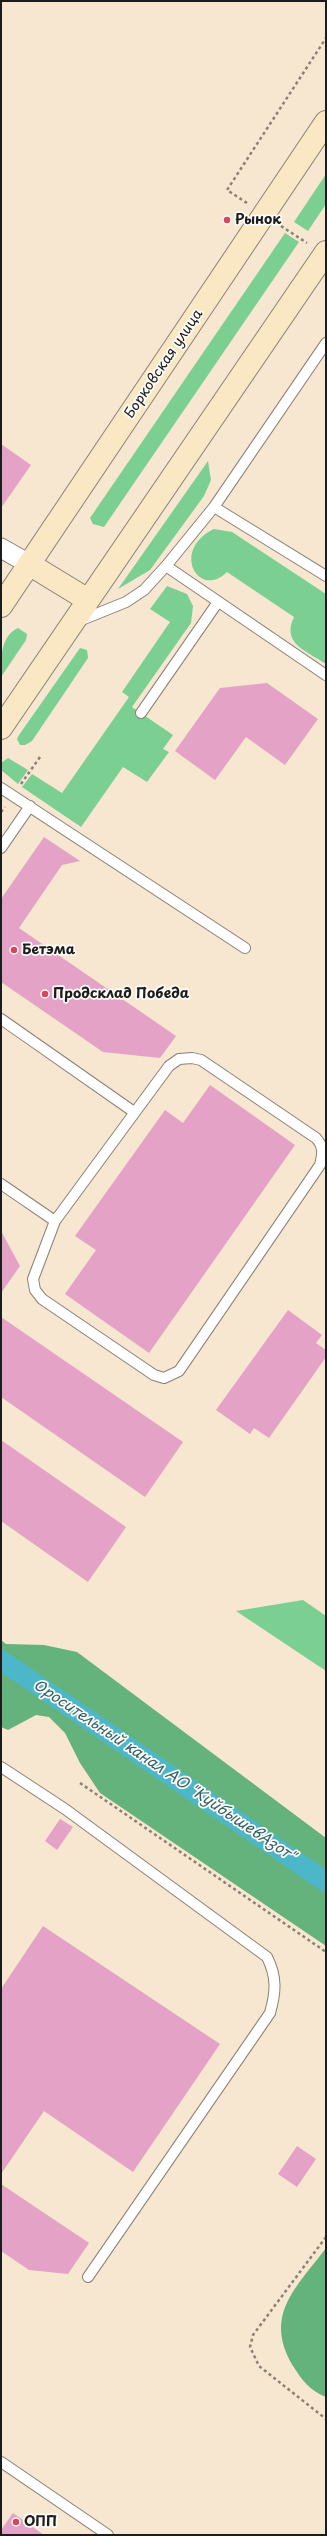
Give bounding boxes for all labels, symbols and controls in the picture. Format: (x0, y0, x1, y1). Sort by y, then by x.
place label: Рынок (235, 212, 281, 228)
marker: Рынок (222, 215, 232, 225)
street label: Борковская улица (121, 306, 207, 422)
place label: Бетэма (22, 942, 75, 958)
marker: Бетэма (9, 945, 19, 955)
place label: Продсклад Победа (53, 986, 189, 1002)
marker: Продсклад Победа (40, 989, 50, 999)
water label: Оросительный канал АО "КуйбышевАзот" (29, 1676, 299, 1866)
place label: ОПП (24, 2514, 57, 2530)
marker: ОПП (11, 2517, 21, 2527)

